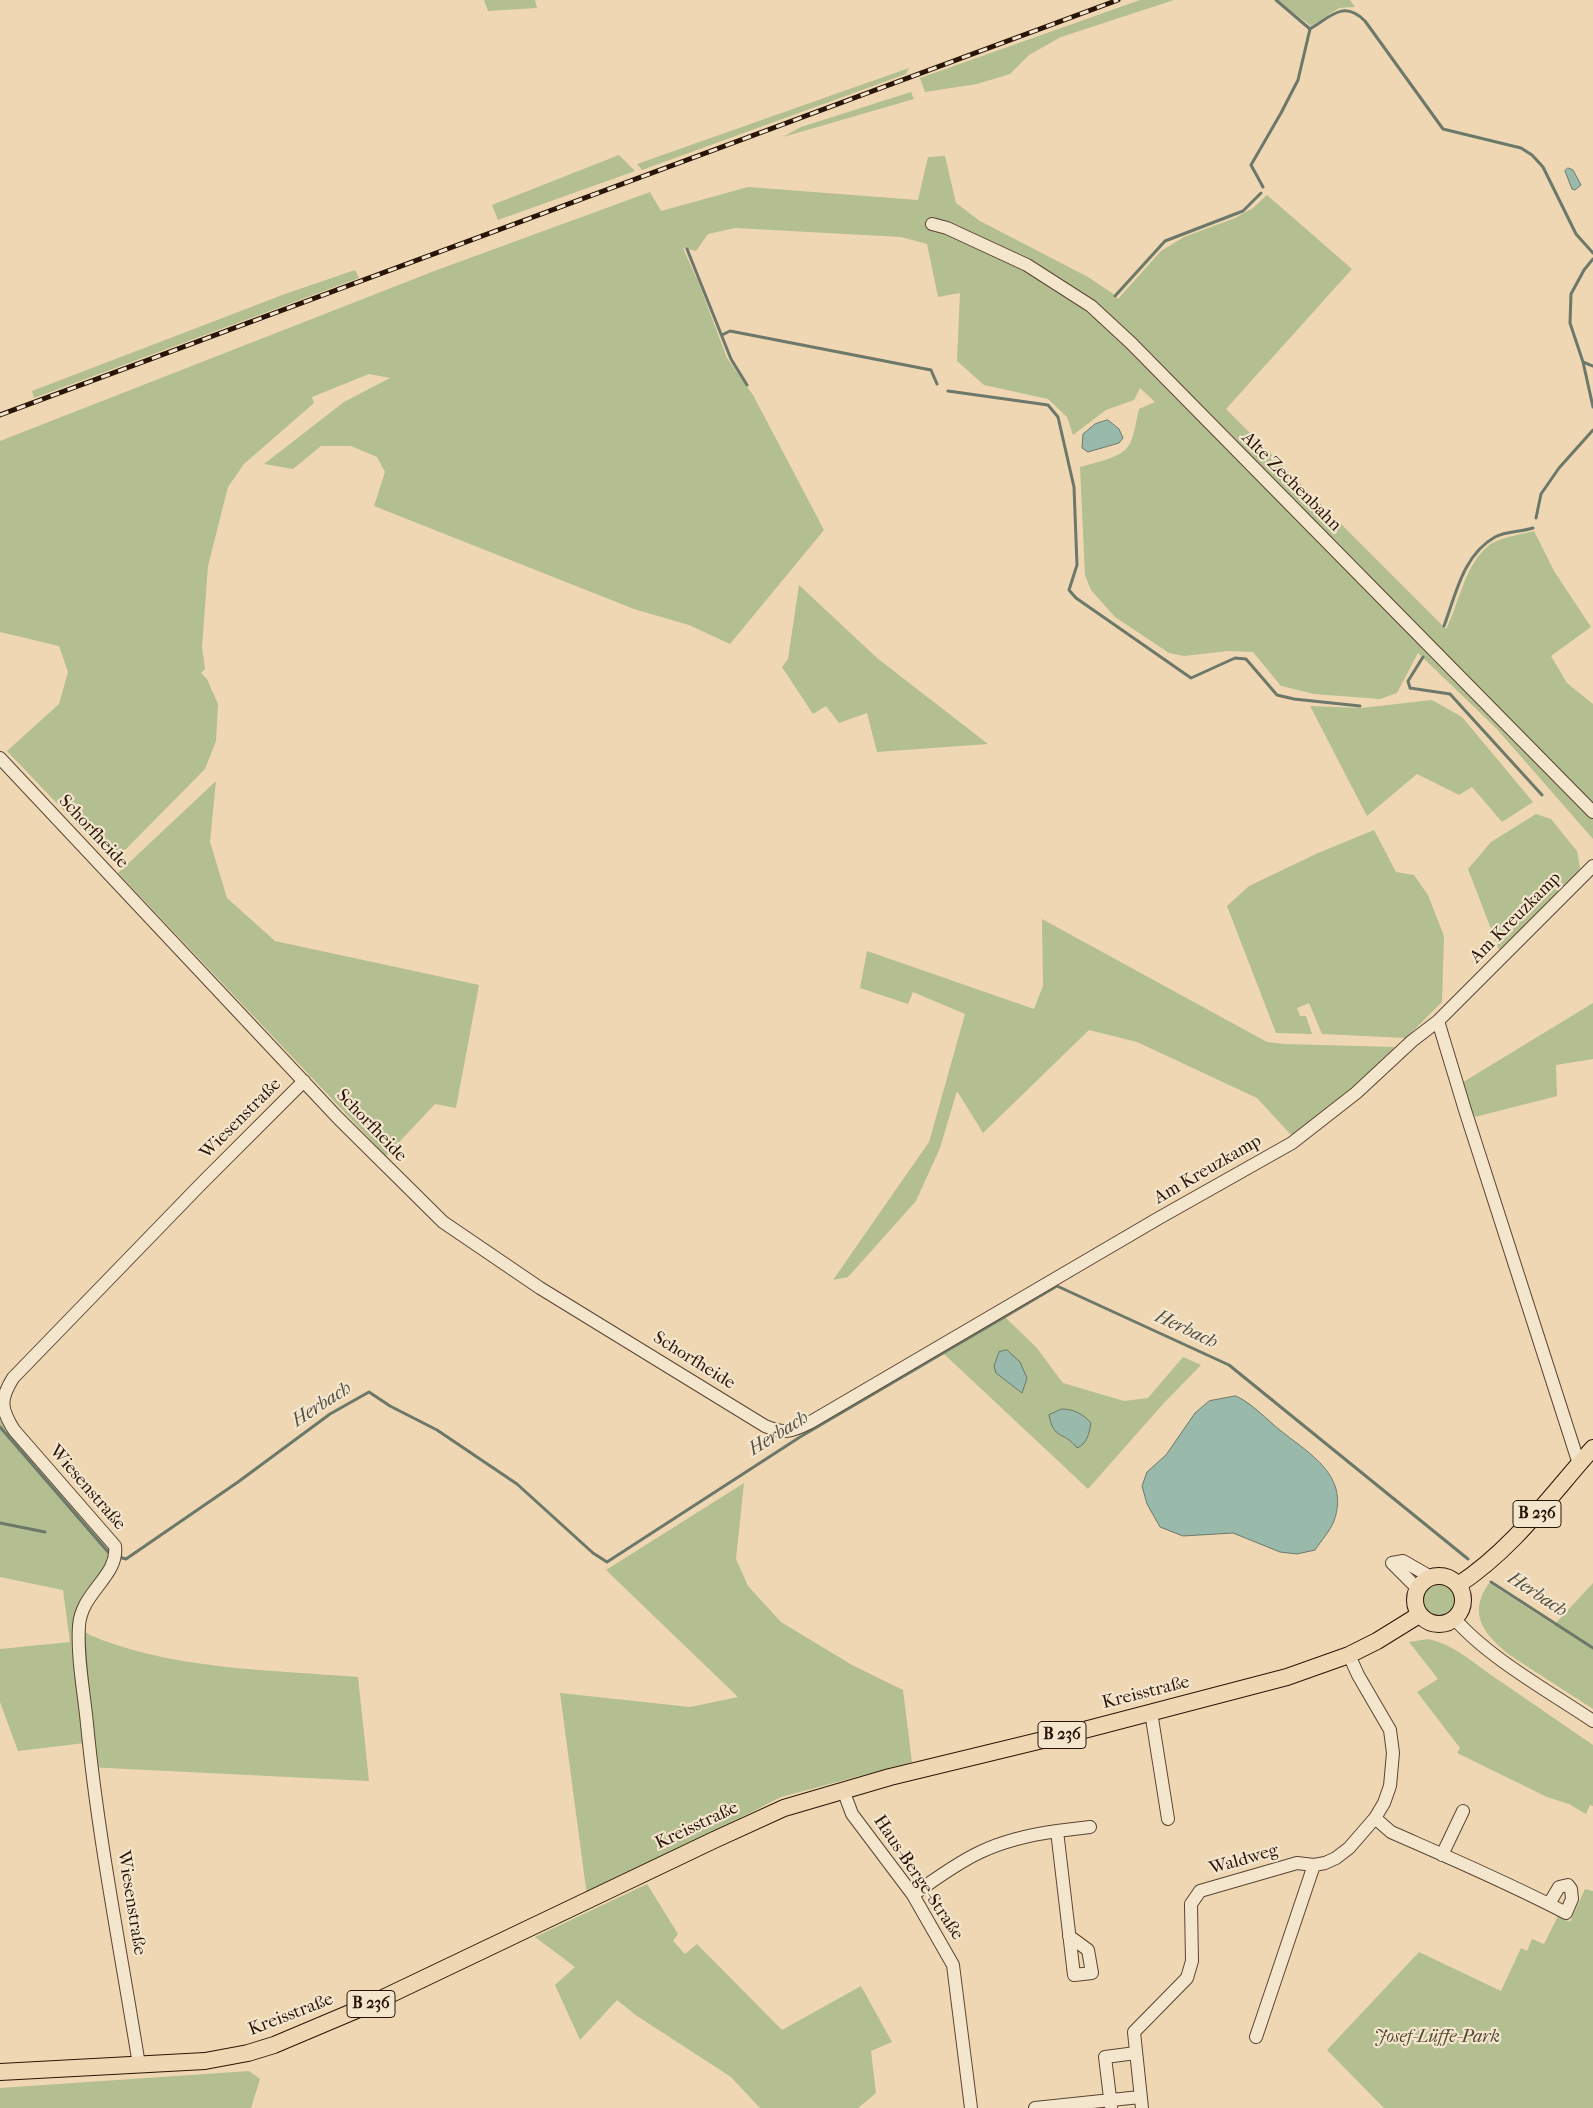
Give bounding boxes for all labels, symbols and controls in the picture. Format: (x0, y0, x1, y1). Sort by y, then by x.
street label: Alte Zechenbahn (1237, 428, 1345, 536)
street label: Schorfheide (54, 791, 132, 873)
street label: Am Kreuzkamp (1466, 868, 1566, 968)
street label: Wiesenstraße (196, 1074, 286, 1164)
street label: Schorfheide (331, 1085, 411, 1167)
street label: Am Kreuzkamp (1150, 1131, 1266, 1209)
water label: Herbach (1151, 1306, 1221, 1354)
street label: Schorfheide (649, 1327, 739, 1395)
water label: Herbach (288, 1377, 356, 1433)
water label: Herbach (745, 1407, 813, 1461)
street label: Wiesenstraße (44, 1441, 130, 1535)
road number: B 236 (1513, 1500, 1561, 1528)
water label: Herbach (1503, 1567, 1571, 1623)
street label: Kreisstraße (1100, 1672, 1192, 1714)
road number: B 236 (1038, 1722, 1086, 1748)
street label: Kreisstraße (652, 1797, 742, 1855)
street label: Haus-Berge-Straße (868, 1811, 968, 1945)
street label: Waldweg (1207, 1840, 1281, 1880)
street label: Wiesenstraße (112, 1849, 150, 1957)
street label: Kreisstraße (245, 1989, 337, 2041)
road number: B 236 (347, 1990, 395, 2018)
park label: Josef-Lüffe-Park (1374, 2027, 1500, 2049)

